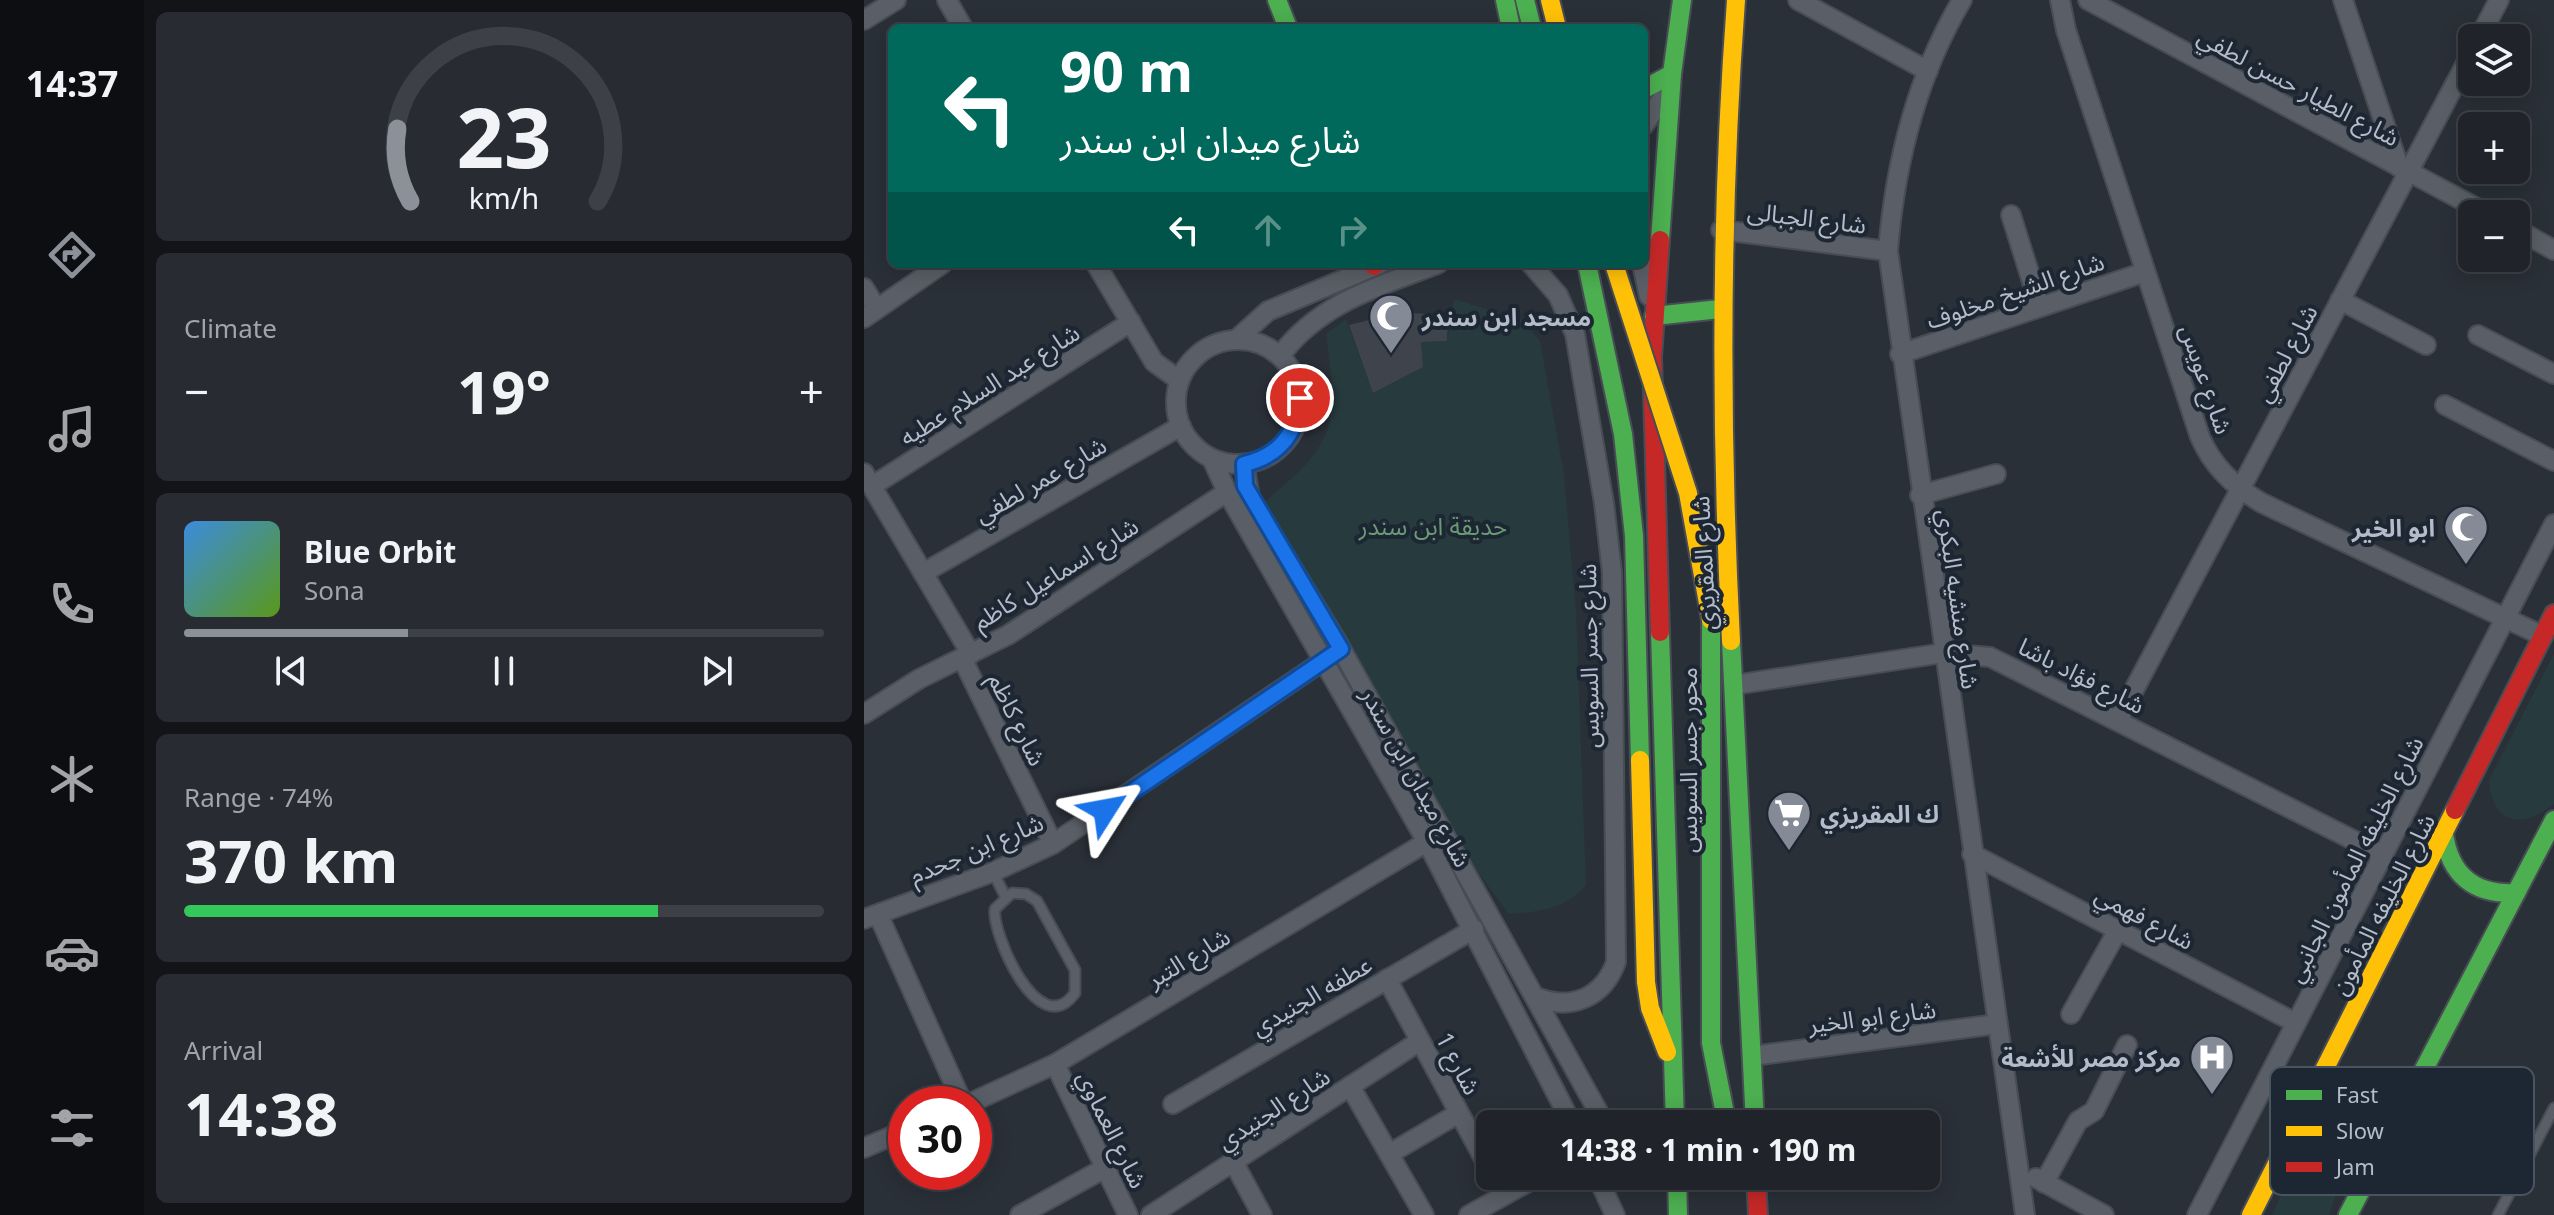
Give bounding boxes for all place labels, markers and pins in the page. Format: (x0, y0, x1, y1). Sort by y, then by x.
mosque icon: مسجد ابن سندر (1367, 292, 1415, 355)
place label: مسجد ابن سندر (1421, 300, 1591, 333)
pin (1266, 364, 1334, 432)
mosque icon: ابو الخير (2442, 503, 2490, 566)
place label: ابو الخير (2351, 511, 2435, 544)
supermarket icon: ك المقريزي (1765, 789, 1813, 852)
place label: ك المقريزي (1820, 797, 1939, 834)
hospital icon: مركز مصر للأشعة (2188, 1033, 2236, 1096)
place label: مركز مصر للأشعة (2001, 1041, 2181, 1074)

